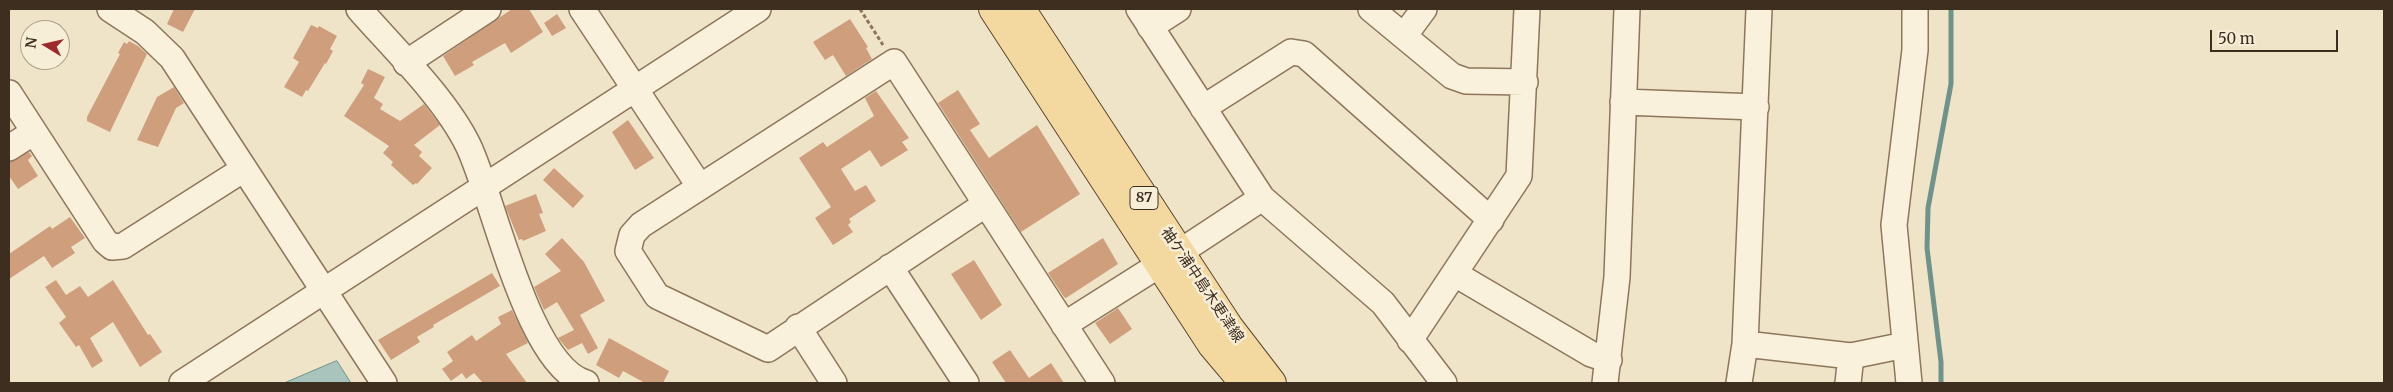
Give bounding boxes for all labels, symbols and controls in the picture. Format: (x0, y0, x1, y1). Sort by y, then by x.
north arrow (20, 20, 70, 70)
scale bar (2213, 20, 2340, 52)
text: 50 m (2218, 29, 2255, 48)
text: N (21, 36, 41, 50)
road number: 87 (1130, 187, 1158, 210)
street label: 袖ケ浦中島木更津線 (1157, 224, 1247, 346)

